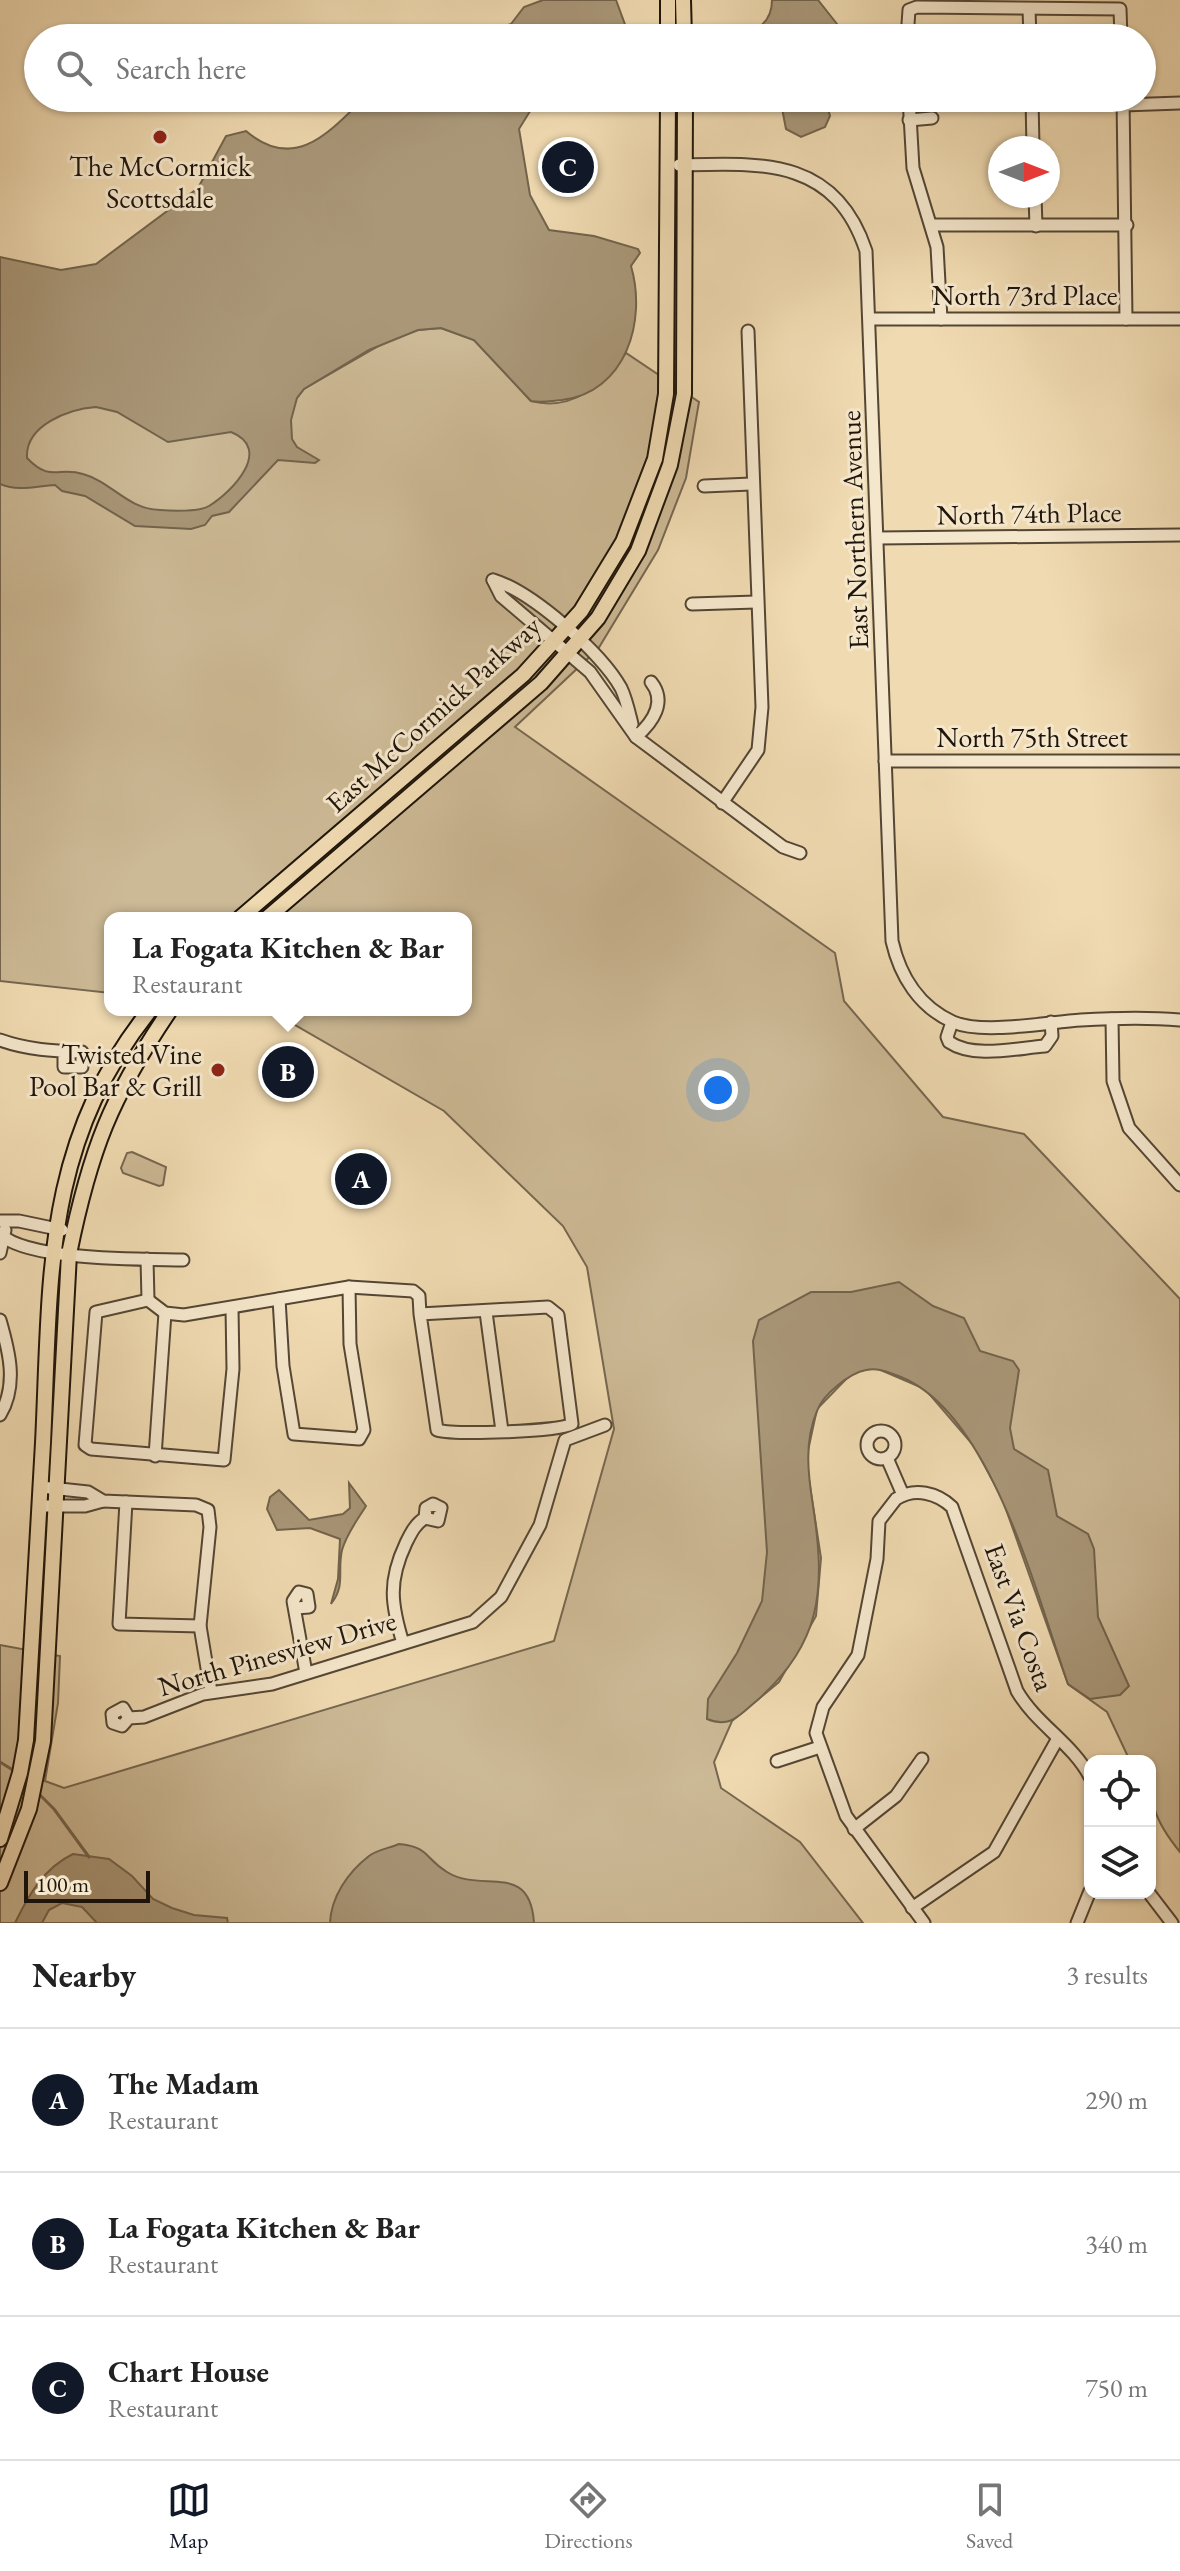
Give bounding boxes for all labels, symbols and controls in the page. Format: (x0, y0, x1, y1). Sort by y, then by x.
search box (24, 24, 1156, 112)
icon: search (52, 46, 96, 90)
text: Search here (116, 49, 246, 88)
marker: The McCormick Scottsdale (151, 128, 169, 146)
north arrow (988, 136, 1060, 208)
pin: C (542, 137, 594, 197)
place label: The McCormick Scottsdale (69, 148, 252, 216)
street label: North 73rd Place (932, 277, 1118, 313)
street label: East Northern Avenue (832, 410, 876, 650)
street label: North 74th Place (936, 493, 1122, 533)
street label: East McCormick Parkway (318, 607, 549, 820)
street label: North 75th Street (936, 719, 1128, 755)
popup (104, 912, 472, 1016)
text: La Fogata Kitchen & Bar (132, 928, 444, 967)
text: Restaurant (132, 967, 242, 1001)
place label: Twisted Vine Pool Bar & Grill (29, 1036, 202, 1104)
pin: B (262, 1042, 314, 1102)
marker: Twisted Vine Pool Bar & Grill (209, 1061, 227, 1079)
your location (698, 1070, 738, 1110)
pin: A (335, 1149, 387, 1209)
street label: East Via Costa (977, 1538, 1064, 1696)
street label: North Pinesview Drive (154, 1602, 400, 1704)
map controls (1084, 1755, 1156, 1899)
button: locate (1084, 1755, 1156, 1827)
button: layers (1084, 1827, 1156, 1899)
scale bar (24, 1867, 150, 1903)
text: 100 m (36, 1870, 89, 1899)
text: Nearby (32, 1953, 136, 1997)
text: 3 results (1067, 1958, 1148, 1992)
text: The Madam (108, 2064, 259, 2103)
text: A (49, 2083, 67, 2117)
text: 290 m (1085, 2083, 1148, 2117)
text: Restaurant (108, 2103, 218, 2137)
text: La Fogata Kitchen & Bar (108, 2208, 420, 2247)
text: B (50, 2227, 66, 2261)
text: 340 m (1085, 2227, 1148, 2261)
text: Restaurant (108, 2247, 218, 2281)
text: Chart House (108, 2352, 269, 2391)
text: C (49, 2371, 67, 2405)
text: 750 m (1085, 2371, 1148, 2405)
text: Restaurant (108, 2391, 218, 2425)
tab: Map (167, 2478, 211, 2555)
tab: Directions (544, 2478, 633, 2555)
tab: Saved (966, 2478, 1013, 2555)

